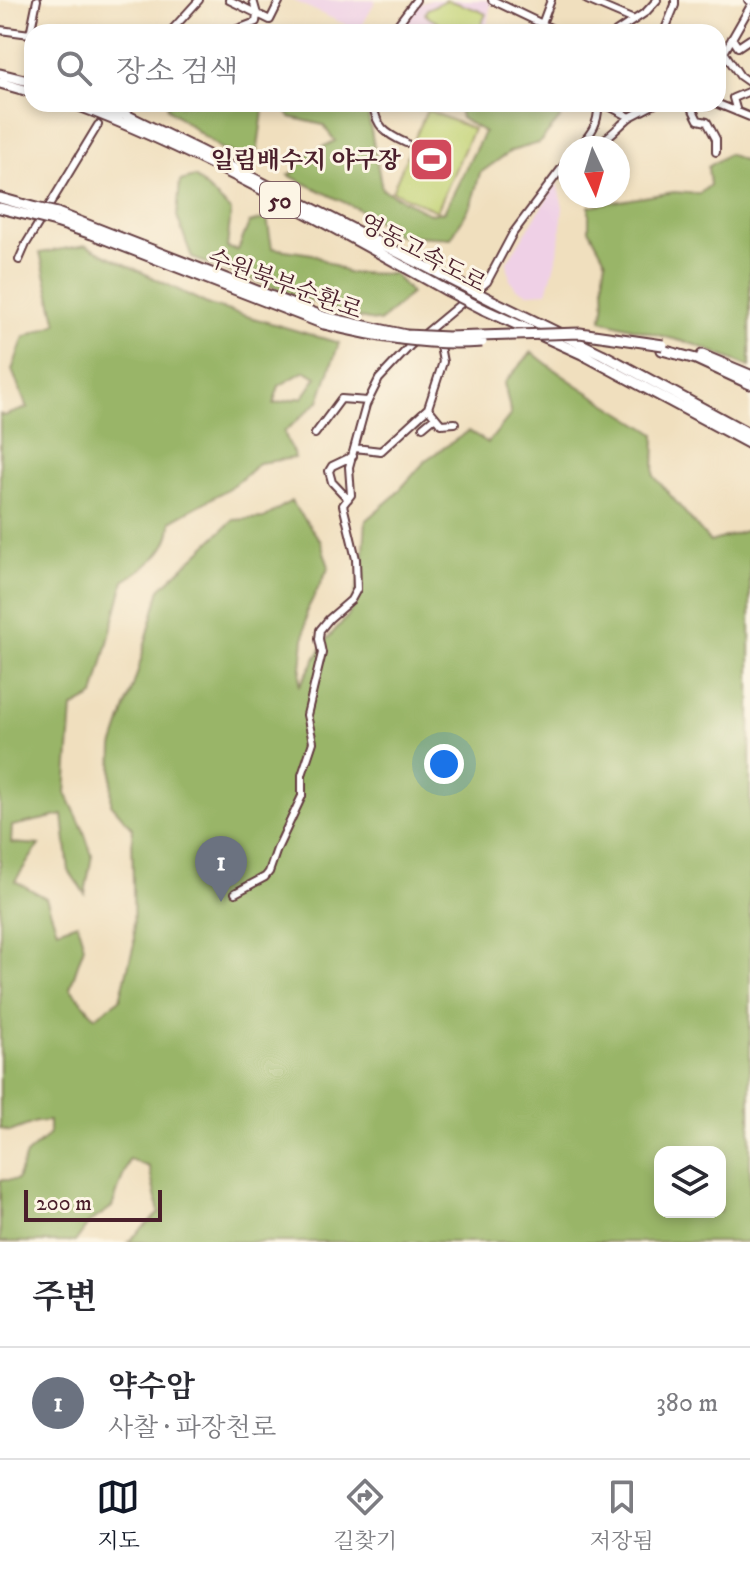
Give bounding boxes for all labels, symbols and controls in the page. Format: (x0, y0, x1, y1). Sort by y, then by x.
search box (24, 24, 726, 112)
icon: search (52, 46, 96, 90)
text: 장소 검색 (116, 54, 238, 91)
sports icon: 일림배수지 야구장 (408, 136, 456, 184)
north arrow (558, 136, 630, 208)
place label: 일림배수지 야구장 (210, 146, 402, 176)
road number: 50 (260, 182, 300, 218)
street label: 영동고속도로 (354, 208, 491, 300)
street label: 수원북부순환로 (203, 243, 366, 327)
your location (424, 744, 464, 784)
pin: 1 (195, 836, 247, 902)
map controls (654, 1146, 726, 1218)
button: layers (654, 1146, 726, 1218)
scale bar (24, 1186, 162, 1222)
text: 200 m (36, 1190, 92, 1217)
text: 주변 (32, 1277, 98, 1319)
text: 약수암 (108, 1369, 195, 1406)
text: 1 (53, 1387, 63, 1420)
text: 380 m (656, 1387, 718, 1420)
text: 사찰 · 파장천로 (108, 1412, 276, 1445)
tab: 지도 (96, 1475, 140, 1555)
tab: 길찾기 (333, 1475, 397, 1555)
tab: 저장됨 (590, 1475, 654, 1555)

